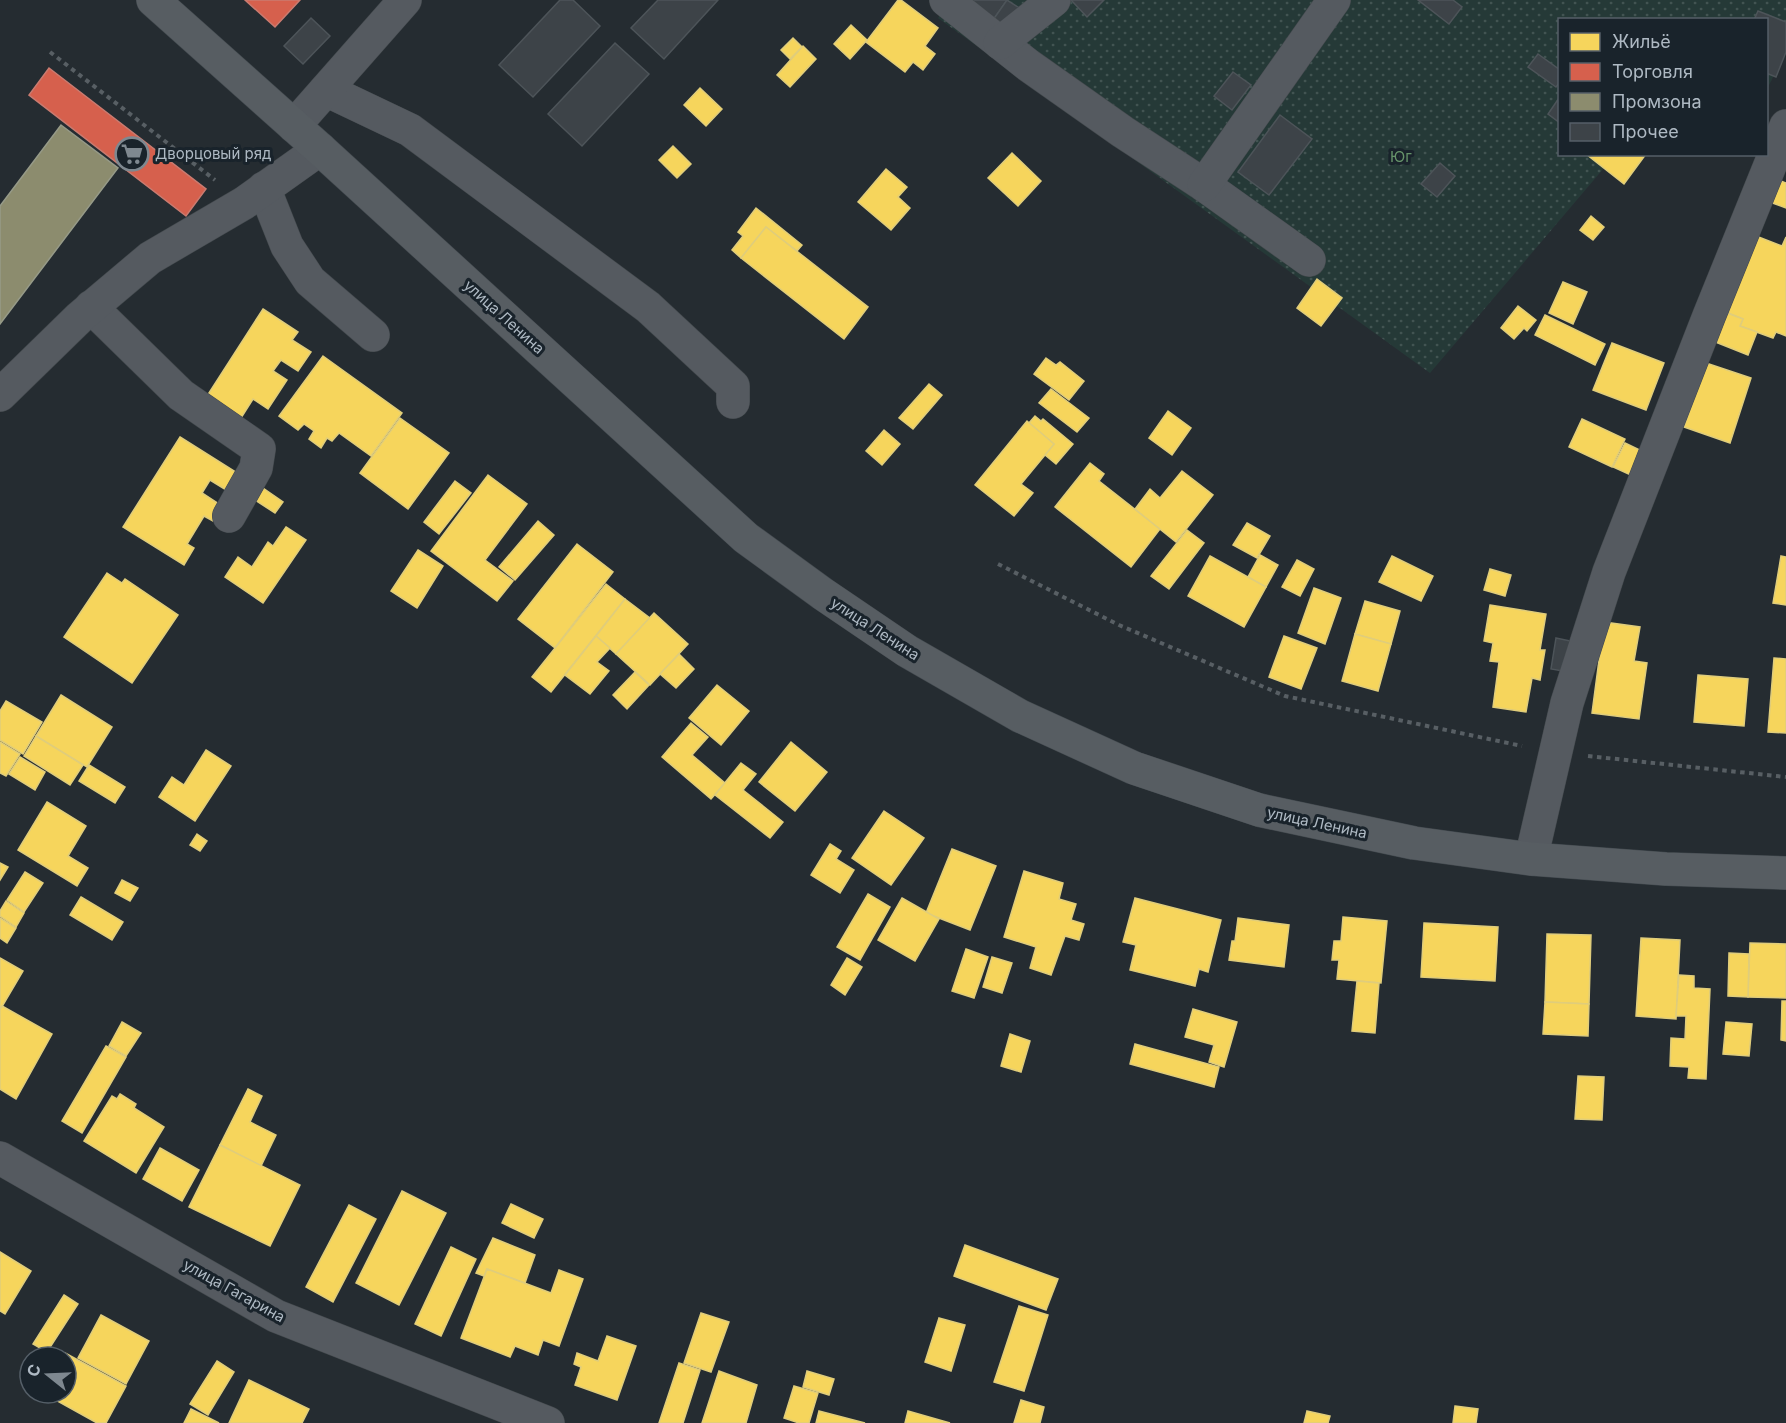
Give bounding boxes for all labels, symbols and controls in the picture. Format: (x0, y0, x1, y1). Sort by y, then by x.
legend (1558, 18, 1768, 156)
text: Жильё (1612, 31, 1671, 52)
text: Торговля (1612, 61, 1693, 82)
text: Промзона (1612, 91, 1702, 112)
text: Прочее (1612, 121, 1679, 142)
supermarket icon: Дворцовый ряд (114, 136, 150, 172)
place label: Дворцовый ряд (155, 144, 271, 163)
park label: Юг (1390, 147, 1412, 166)
street label: улица Ленина (460, 275, 549, 358)
street label: улица Ленина (827, 593, 923, 664)
street label: улица Ленина (1265, 803, 1369, 842)
street label: улица Гагарина (180, 1255, 288, 1326)
north arrow (18, 1345, 78, 1405)
text: С (22, 1361, 45, 1379)

